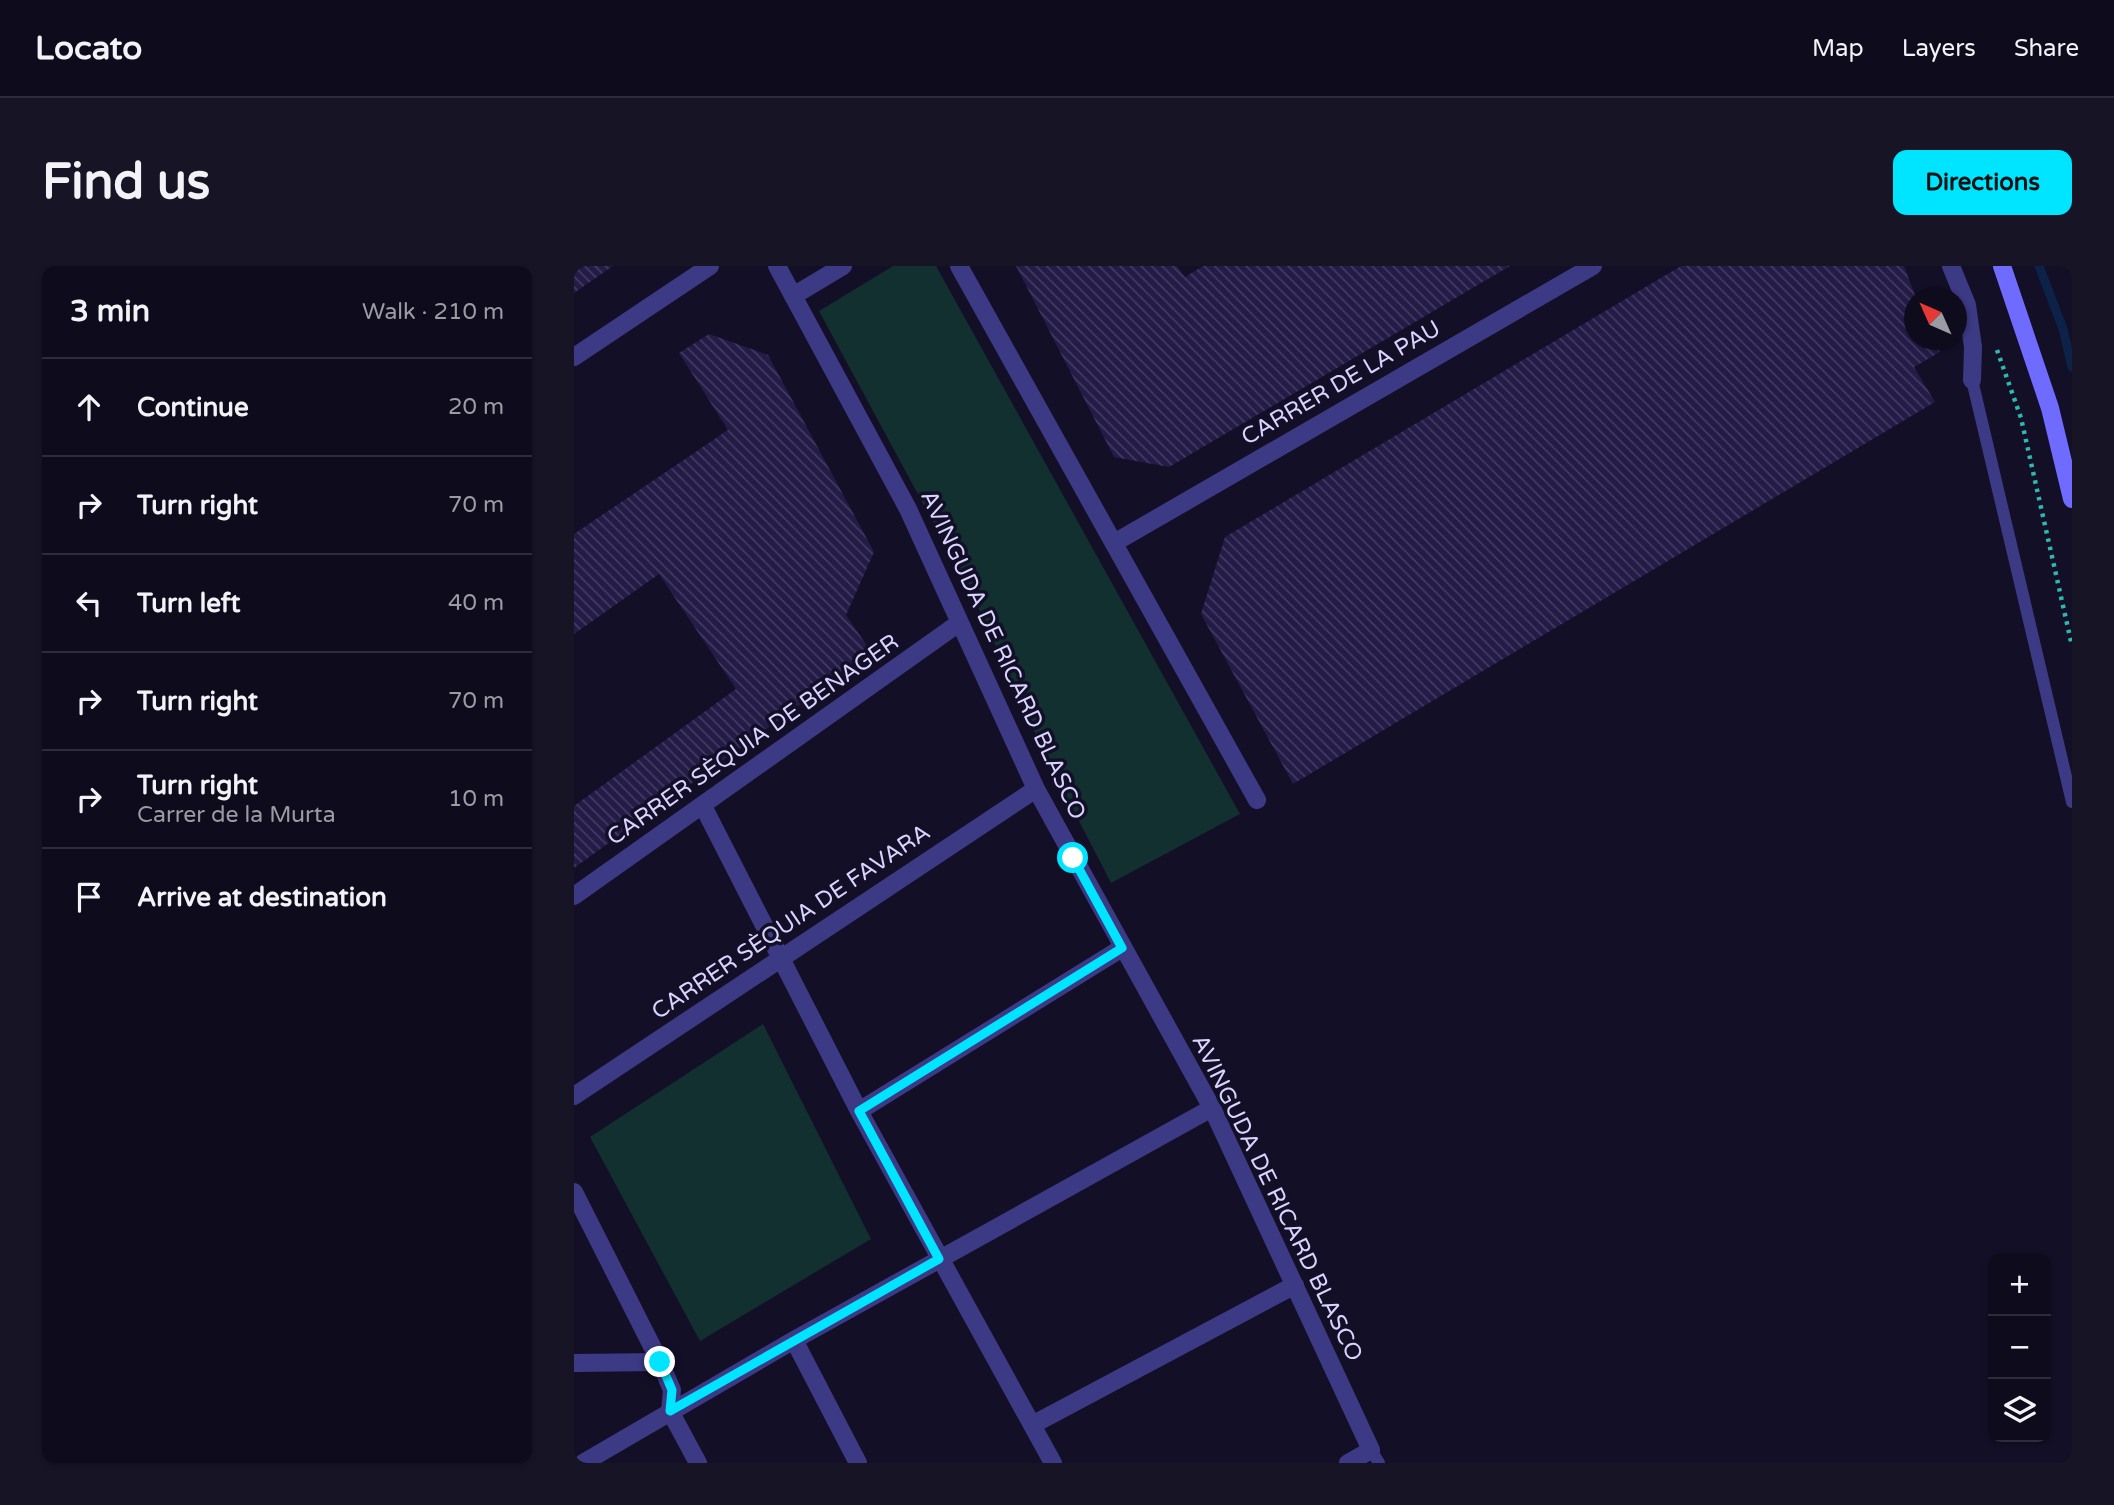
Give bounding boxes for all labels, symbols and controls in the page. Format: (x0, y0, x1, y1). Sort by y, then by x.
text: Locato (35, 29, 142, 68)
text: Map (1812, 34, 1864, 63)
text: Layers (1902, 34, 1976, 63)
text: Share (2014, 34, 2079, 63)
button: Directions (1893, 150, 2072, 215)
text: Find us (42, 153, 210, 212)
north arrow (1904, 287, 1967, 350)
text: 3 min (70, 293, 150, 330)
text: Walk · 210 m (362, 298, 504, 326)
street label: CARRER DE LA PAU (1236, 315, 1446, 451)
icon: ahead (70, 388, 108, 426)
text: Continue (137, 392, 249, 423)
text: 20 m (448, 393, 504, 421)
icon: right (70, 486, 108, 524)
street label: AVINGUDA DE RICARD BLASCO (914, 486, 1092, 824)
text: Turn right (137, 490, 258, 521)
text: 70 m (448, 491, 504, 519)
icon: left (70, 584, 108, 622)
text: Turn left (137, 588, 240, 619)
text: 40 m (448, 589, 504, 617)
street label: CARRER SÈQUIA DE BENAGER (602, 628, 904, 852)
icon: right (70, 682, 108, 720)
text: Turn right (137, 686, 258, 717)
text: 70 m (448, 687, 504, 715)
text: Turn right (137, 770, 258, 801)
icon: right (70, 780, 108, 818)
text: 10 m (448, 785, 504, 813)
text: Carrer de la Murta (137, 801, 336, 829)
street label: CARRER SÈQUIA DE FAVARA (646, 818, 936, 1026)
route start (1057, 842, 1088, 873)
icon: arrive (70, 878, 108, 916)
text: Arrive at destination (137, 882, 387, 913)
street label: AVINGUDA DE RICARD BLASCO (1186, 1030, 1368, 1366)
map controls (1988, 1253, 2051, 1442)
button: + (1988, 1253, 2051, 1316)
button: − (1988, 1316, 2051, 1379)
route end (644, 1346, 675, 1377)
button: layers (1988, 1379, 2051, 1442)

